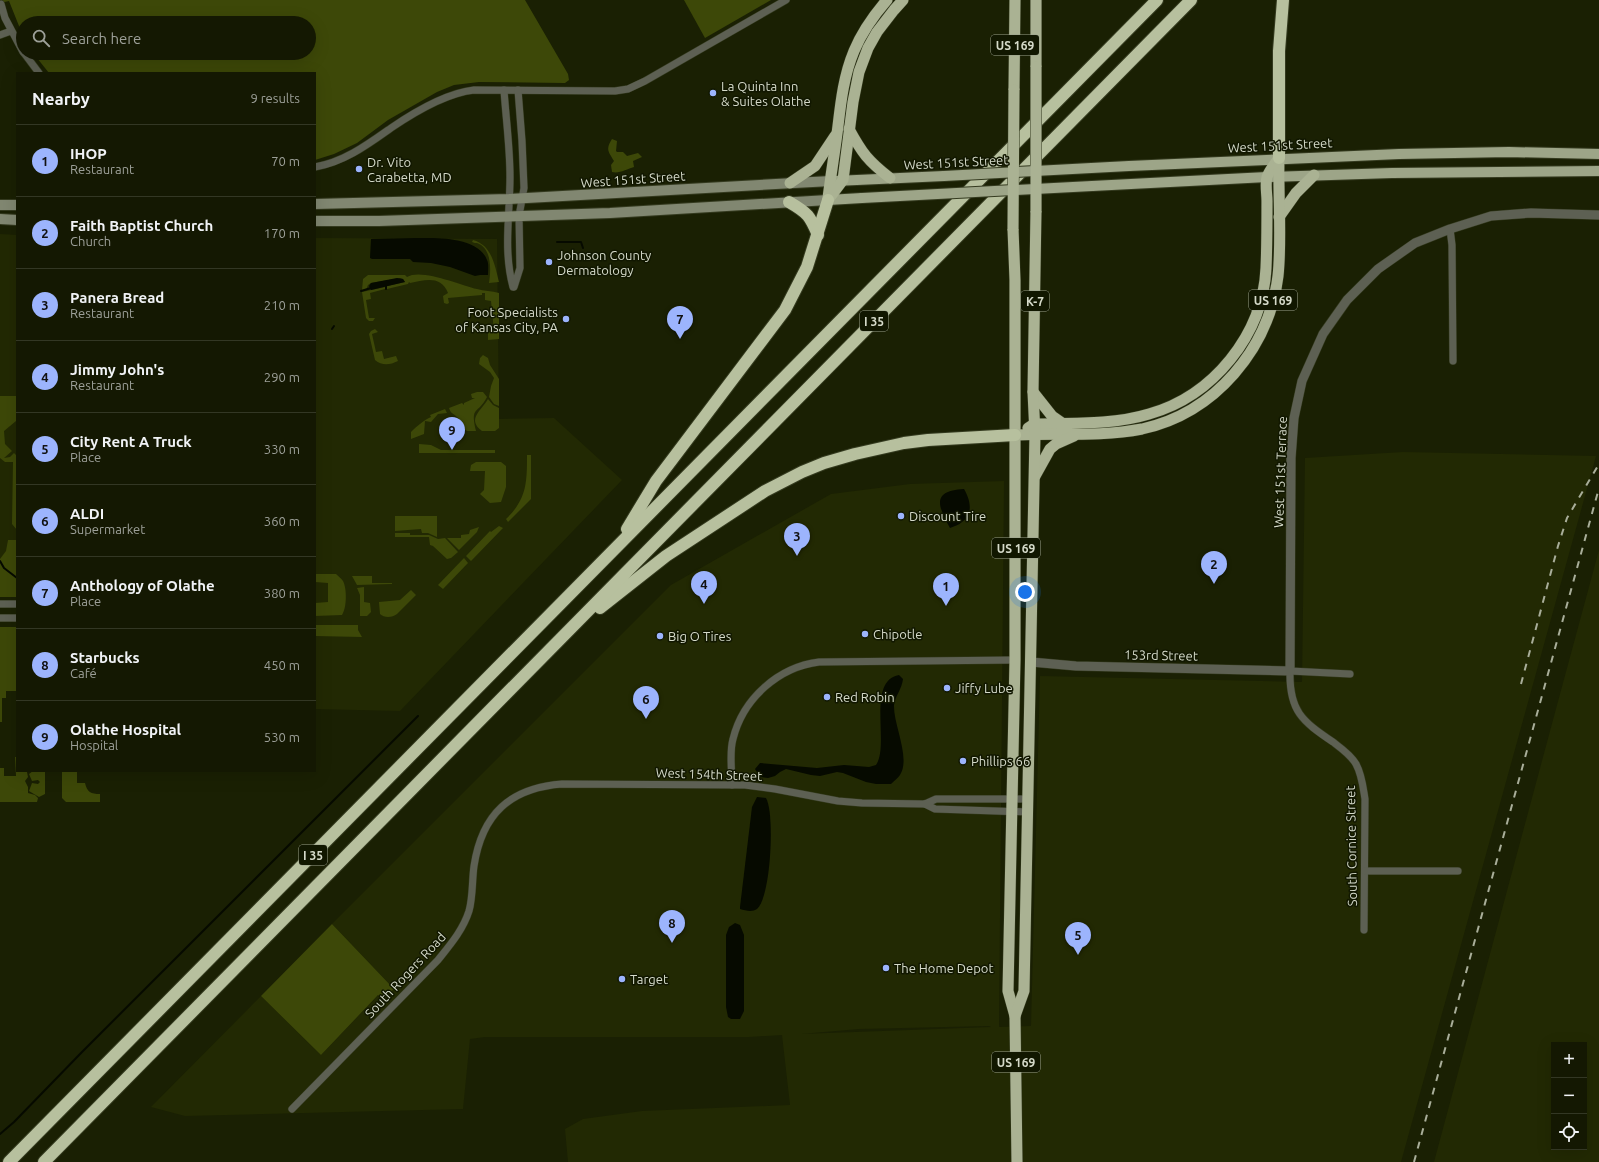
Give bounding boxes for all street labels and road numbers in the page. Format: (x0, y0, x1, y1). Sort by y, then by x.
road number: US 169 (991, 35, 1039, 55)
street label: West 151st Street (1227, 135, 1333, 155)
street label: West 151st Street (903, 152, 1009, 172)
street label: West 151st Street (580, 168, 686, 190)
road number: US 169 (1249, 290, 1297, 310)
road number: K-7 (1021, 291, 1049, 311)
road number: I 35 (860, 311, 888, 331)
street label: West 151st Terrace (1271, 416, 1289, 528)
road number: US 169 (992, 538, 1040, 558)
street label: 153rd Street (1124, 647, 1198, 663)
street label: West 154th Street (656, 765, 762, 783)
street label: South Cornice Street (1343, 785, 1359, 907)
road number: I 35 (299, 845, 327, 865)
street label: South Rogers Road (362, 930, 448, 1020)
road number: US 169 (992, 1052, 1040, 1072)

